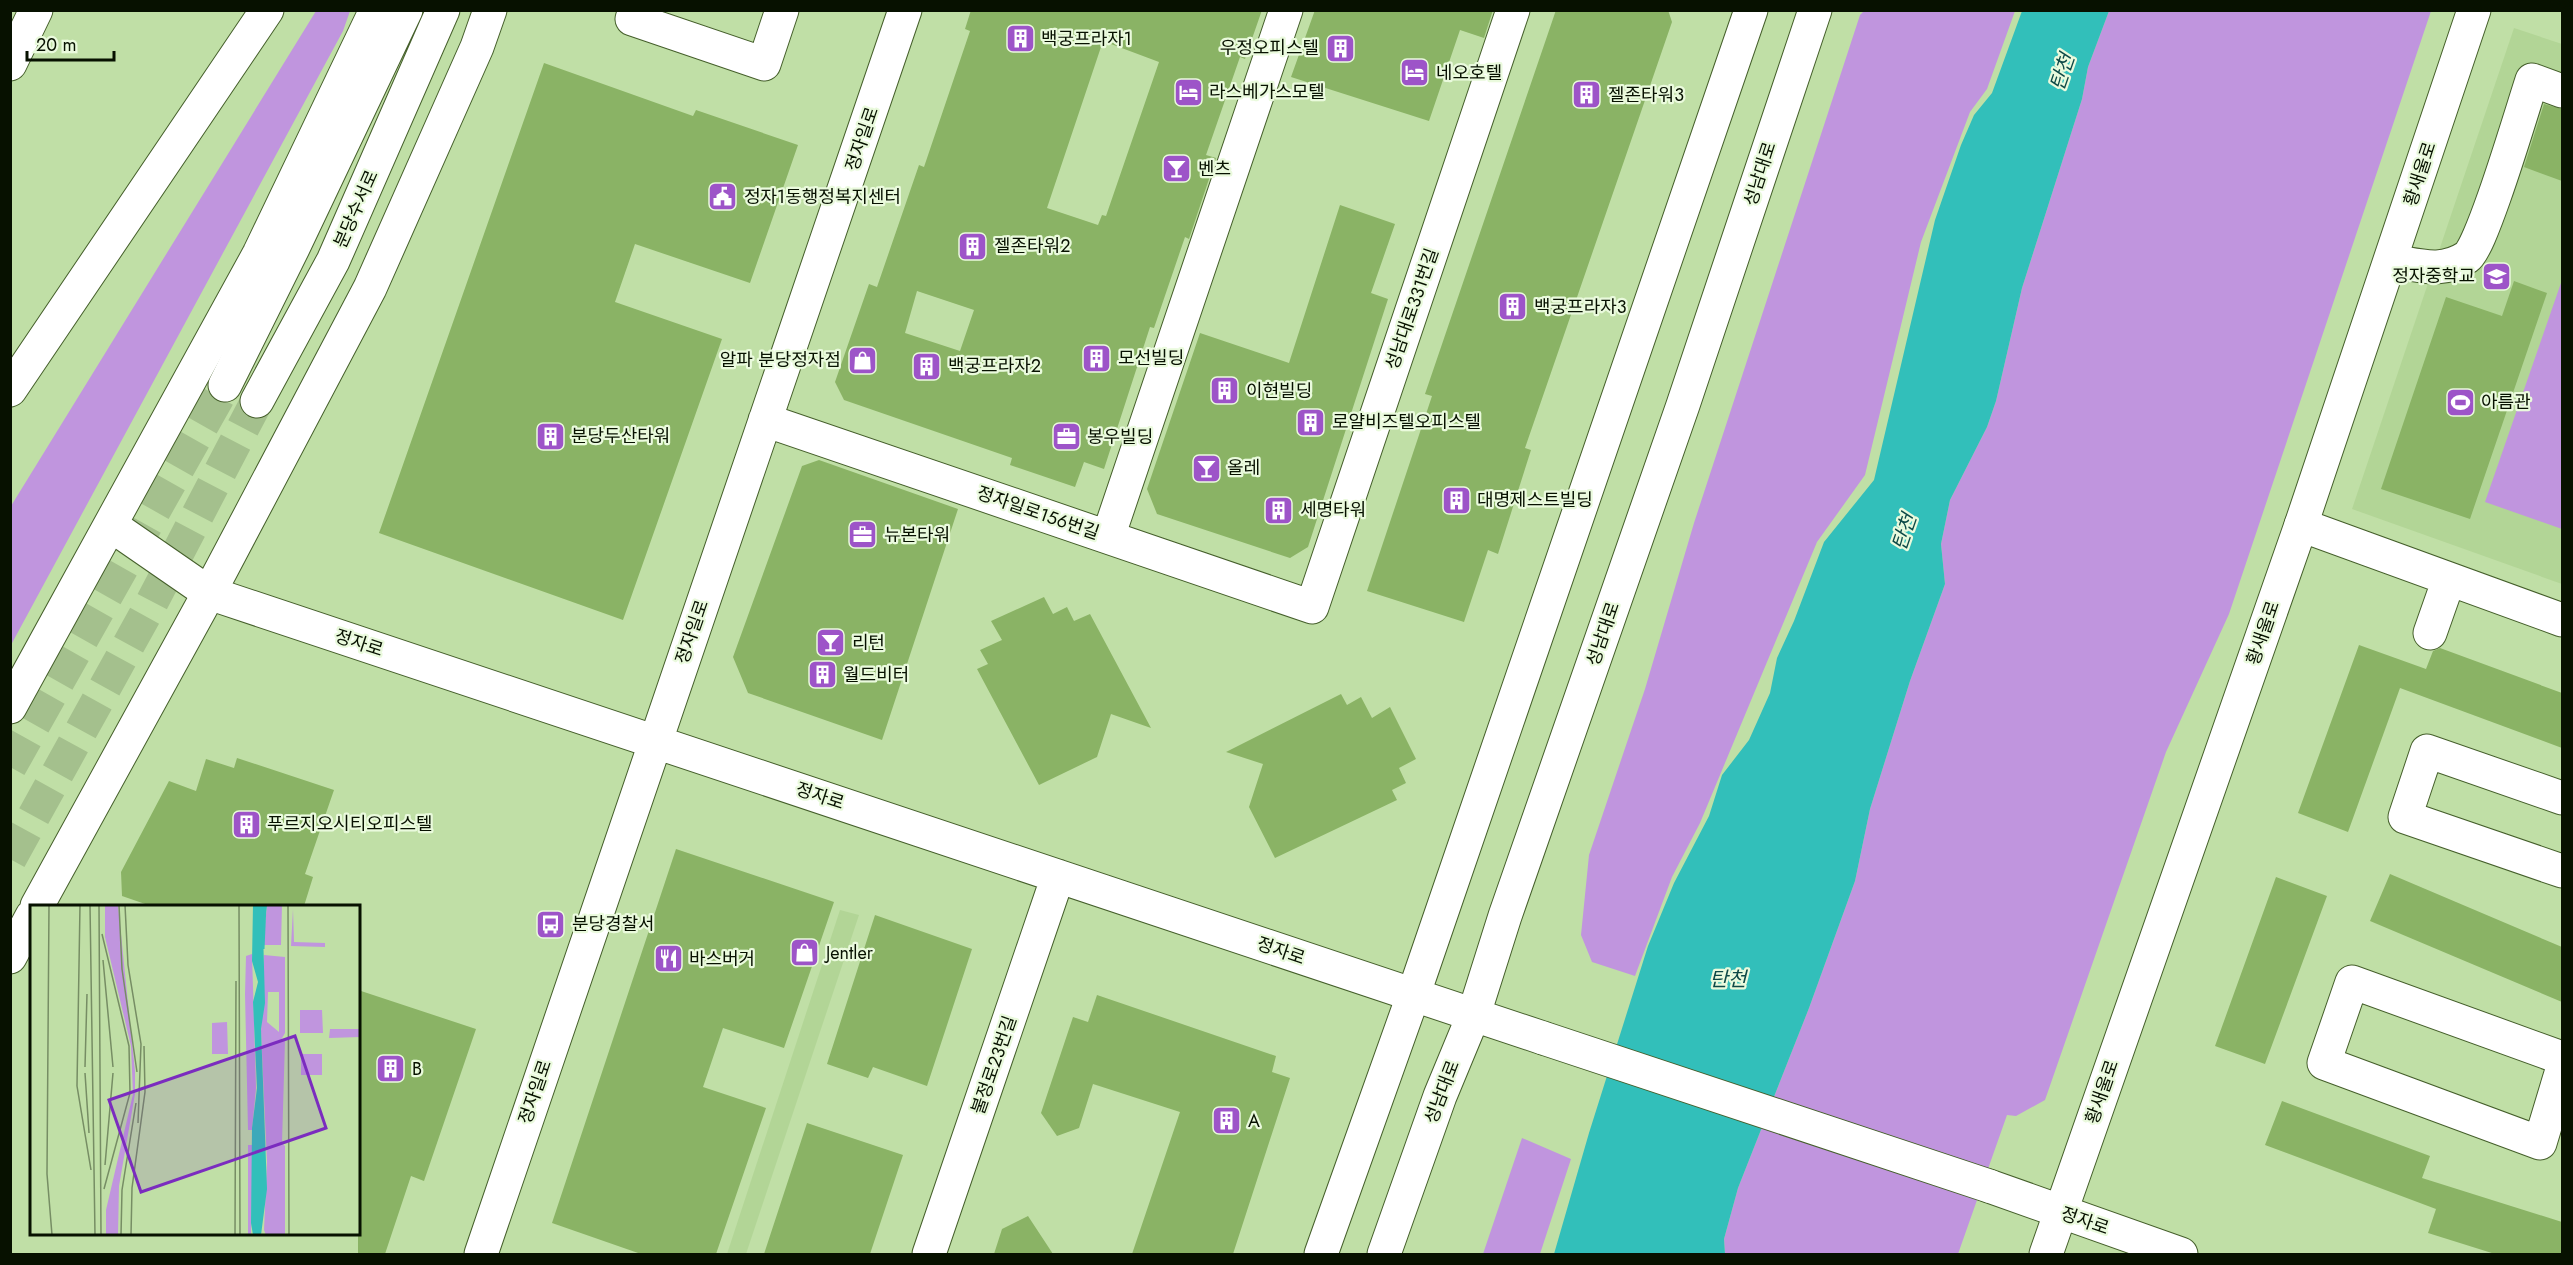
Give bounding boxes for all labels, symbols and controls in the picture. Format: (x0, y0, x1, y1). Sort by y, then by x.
building icon: 백궁프라자1 (1004, 23, 1036, 55)
scale bar (27, 24, 114, 62)
place label: 백궁프라자1 (1041, 26, 1132, 52)
text: 20 m (36, 32, 76, 58)
building icon: 우정오피스텔 (1324, 32, 1356, 64)
place label: 우정오피스텔 (1220, 35, 1319, 61)
water label: 탄천 (2043, 48, 2083, 94)
hotel icon: 네오호텔 (1399, 57, 1431, 89)
place label: 네오호텔 (1436, 60, 1502, 86)
hotel icon: 라스베가스모텔 (1172, 76, 1204, 108)
place label: 라스베가스모텔 (1209, 79, 1325, 105)
building icon: 젤존타워3 (1571, 79, 1603, 111)
place label: 젤존타워3 (1608, 82, 1684, 108)
street label: 정자일로 (839, 103, 885, 175)
street label: 성남대로 (1737, 138, 1783, 210)
street label: 황새울로 (2397, 138, 2443, 210)
bar icon: 벤츠 (1161, 153, 1193, 185)
place label: 벤츠 (1198, 156, 1231, 182)
street label: 분당수서로 (327, 166, 385, 252)
public building icon: 정자1동행정복지센터 (707, 181, 739, 213)
place label: 정자1동행정복지센터 (744, 184, 901, 210)
building icon: 젤존타워2 (957, 230, 989, 262)
place label: 젤존타워2 (994, 233, 1070, 259)
street label: 성남대로331번길 (1379, 245, 1445, 373)
school or university icon: 정자중학교 (2480, 260, 2512, 292)
place label: 정자중학교 (2392, 263, 2475, 289)
building icon: 백궁프라자3 (1497, 291, 1529, 323)
place label: 백궁프라자3 (1534, 294, 1627, 320)
building icon: 모선빌딩 (1081, 342, 1113, 374)
shop icon: 알파 분당정자점 (846, 344, 878, 376)
place label: 모선빌딩 (1118, 345, 1184, 371)
place label: 알파 분당정자점 (720, 347, 841, 373)
building icon: 백궁프라자2 (911, 350, 943, 382)
place label: 백궁프라자2 (948, 353, 1041, 379)
building icon: 이현빌딩 (1209, 375, 1241, 407)
place label: 이현빌딩 (1246, 378, 1312, 404)
sports icon: 아름관 (2444, 386, 2476, 418)
place label: 아름관 (2481, 389, 2531, 415)
building icon: 로얄비즈텔오피스텔 (1295, 406, 1327, 438)
place label: 로얄비즈텔오피스텔 (1332, 409, 1481, 435)
building icon: 분당두산타워 (534, 420, 566, 452)
office icon: 봉우빌딩 (1050, 421, 1082, 453)
place label: 분당두산타워 (571, 423, 670, 449)
place label: 봉우빌딩 (1087, 424, 1153, 450)
bar icon: 올레 (1190, 452, 1222, 484)
place label: 올레 (1227, 455, 1260, 481)
street label: 정자일로156번길 (973, 480, 1103, 546)
building icon: 대명제스트빌딩 (1440, 484, 1472, 516)
place label: 대명제스트빌딩 (1477, 487, 1593, 513)
building icon: 세명타워 (1263, 494, 1295, 526)
place label: 세명타워 (1300, 497, 1366, 523)
water label: 탄천 (1885, 508, 1925, 554)
office icon: 뉴본타워 (847, 519, 879, 551)
place label: 뉴본타워 (884, 522, 950, 548)
street label: 정자일로 (669, 596, 715, 668)
street label: 황새울로 (2240, 597, 2286, 669)
street label: 성남대로 (1580, 598, 1626, 670)
street label: 정자로 (331, 623, 387, 663)
bar icon: 리턴 (815, 627, 847, 659)
place label: 리턴 (852, 630, 885, 656)
building icon: 월드비터 (806, 659, 838, 691)
place label: 월드비터 (843, 662, 909, 688)
street label: 정자로 (792, 776, 848, 816)
building icon: 푸르지오시티오피스텔 (230, 808, 262, 840)
place label: 푸르지오시티오피스텔 (267, 811, 433, 837)
inset map (30, 905, 360, 1235)
bus stop icon: 분당경찰서 (535, 908, 567, 940)
place label: 분당경찰서 (572, 911, 655, 937)
street label: 정자로 (1253, 931, 1309, 971)
shop icon: Jentler (789, 937, 821, 969)
place label: Jentler (824, 940, 874, 966)
restaurant icon: 바스버거 (652, 943, 684, 975)
place label: 바스버거 (689, 946, 755, 972)
water label: 탄천 (1710, 965, 1749, 994)
street label: 불정로23번길 (965, 1012, 1023, 1118)
building icon: B (375, 1053, 407, 1085)
place label: B (412, 1056, 422, 1082)
street label: 정자일로 (512, 1056, 558, 1128)
street label: 성남대로 (1418, 1056, 1466, 1128)
street label: 황새울로 (2079, 1056, 2125, 1128)
building icon: A (1211, 1105, 1243, 1137)
place label: A (1248, 1108, 1260, 1134)
street label: 정자로 (2057, 1201, 2113, 1241)

